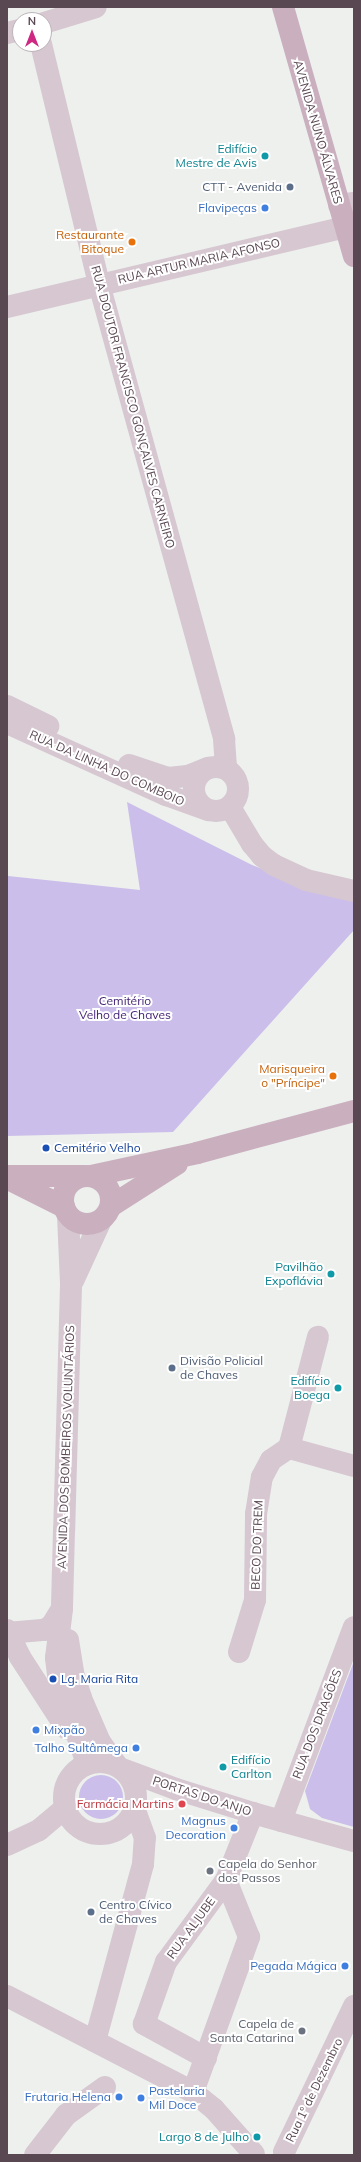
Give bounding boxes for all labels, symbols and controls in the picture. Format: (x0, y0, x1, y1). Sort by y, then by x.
north arrow (12, 12, 52, 52)
text: N (28, 14, 36, 28)
street label: AVENIDA NUNO ÁLVARES (291, 58, 345, 206)
place label: Edifício Mestre de Avis (176, 142, 257, 170)
marker: Edifício Mestre de Avis (260, 151, 270, 161)
place label: CTT - Avenida (202, 180, 282, 194)
marker: CTT - Avenida (285, 182, 295, 192)
place label: Flavipeças (198, 201, 257, 215)
marker: Flavipeças (260, 203, 270, 213)
place label: Restaurante Bitoque (56, 228, 124, 256)
street label: RUA ARTUR MARIA AFONSO (116, 235, 282, 287)
marker: Restaurante Bitoque (127, 237, 137, 247)
street label: RUA DOUTOR FRANCISCO GONÇALVES CARNEIRO (88, 264, 178, 550)
street label: RUA DA LINHA DO COMBOIO (27, 727, 187, 809)
park label: Cemitério Velho de Chaves (79, 994, 171, 1022)
place label: Marisqueira o "Príncipe" (259, 1062, 325, 1090)
marker: Marisqueira o "Príncipe" (328, 1071, 338, 1081)
place label: Cemitério Velho (54, 1141, 141, 1155)
marker: Cemitério Velho (41, 1143, 51, 1153)
place label: Pavilhão Expoflávia (265, 1260, 323, 1288)
marker: Pavilhão Expoflávia (326, 1269, 336, 1279)
street label: AVENIDA DOS BOMBEIROS VOLUNTÁRIOS (55, 1325, 77, 1569)
place label: Divisão Policial de Chaves (180, 1354, 263, 1382)
marker: Divisão Policial de Chaves (167, 1363, 177, 1373)
place label: Edifício Boega (290, 1374, 330, 1402)
marker: Edifício Boega (333, 1383, 343, 1393)
street label: BECO DO TREM (248, 1500, 266, 1590)
street label: RUA DOS DRAGÕES (289, 1667, 345, 1781)
place label: Lg. Maria Rita (61, 1672, 138, 1686)
marker: Lg. Maria Rita (48, 1674, 58, 1684)
place label: Mixpão (44, 1723, 85, 1737)
marker: Mixpão (31, 1725, 41, 1735)
place label: Talho Sultâmega (34, 1741, 128, 1755)
marker: Talho Sultâmega (131, 1743, 141, 1753)
place label: Edifício Carlton (231, 1753, 271, 1781)
marker: Edifício Carlton (218, 1762, 228, 1772)
street label: PORTAS DO ANJO (151, 1773, 253, 1819)
place label: Farmácia Martins (77, 1797, 174, 1811)
marker: Farmácia Martins (177, 1799, 187, 1809)
place label: Magnus Decoration (165, 1814, 226, 1842)
marker: Magnus Decoration (229, 1823, 239, 1833)
place label: Capela do Senhor dos Passos (218, 1857, 317, 1885)
marker: Capela do Senhor dos Passos (205, 1866, 215, 1876)
street label: RUA ALJUBE (164, 1894, 218, 1962)
place label: Centro Cívico de Chaves (99, 1898, 172, 1926)
marker: Centro Cívico de Chaves (86, 1907, 96, 1917)
place label: Pegada Mágica (250, 1959, 337, 1973)
marker: Pegada Mágica (340, 1961, 350, 1971)
place label: Capela de Santa Catarina (210, 2017, 294, 2045)
marker: Capela de Santa Catarina (297, 2026, 307, 2036)
street label: Rua 1º de Dezembro (283, 2036, 345, 2144)
place label: Pastelaria Mil Doce (149, 2084, 205, 2112)
place label: Frutaria Helena (25, 2090, 111, 2104)
marker: Frutaria Helena (114, 2092, 124, 2102)
marker: Pastelaria Mil Doce (136, 2093, 146, 2103)
place label: Largo 8 de Julho (159, 2130, 249, 2144)
marker: Largo 8 de Julho (252, 2132, 262, 2142)

